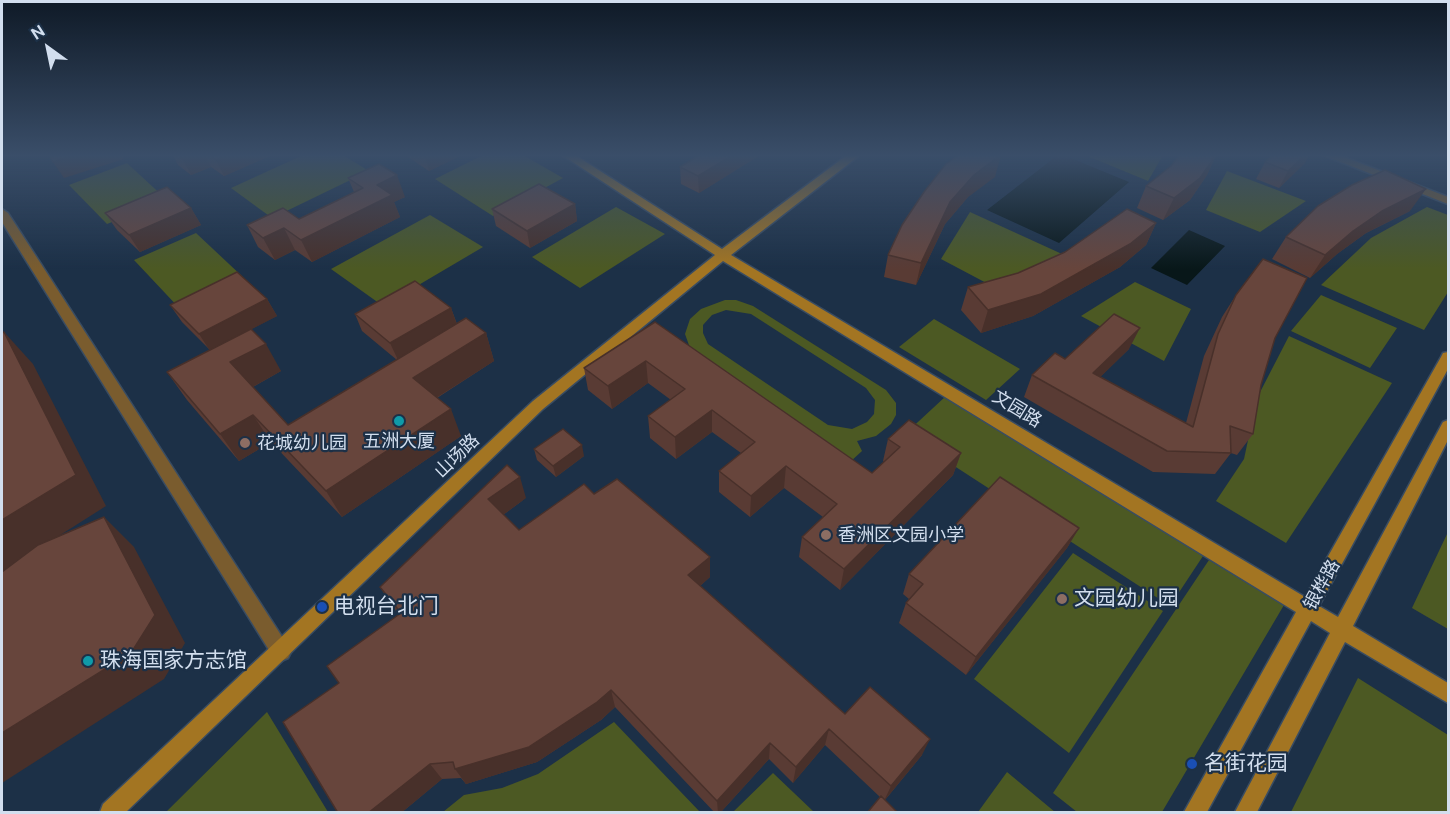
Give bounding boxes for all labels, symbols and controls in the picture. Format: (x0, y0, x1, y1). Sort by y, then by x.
north arrow (18, 18, 78, 78)
text: N (27, 21, 48, 44)
street label: 文园路 (988, 386, 1046, 432)
marker: 五洲大厦 (392, 414, 406, 428)
street label: 山场路 (430, 429, 484, 483)
place label: 五洲大厦 (363, 430, 435, 452)
place label: 花城幼儿园 (257, 432, 347, 454)
marker: 花城幼儿园 (238, 436, 252, 450)
place label: 香洲区文园小学 (838, 524, 964, 546)
marker: 香洲区文园小学 (819, 528, 833, 542)
street label: 银桦路 (1299, 556, 1345, 614)
place label: 文园幼儿园 (1074, 586, 1179, 612)
marker: 文园幼儿园 (1055, 592, 1069, 606)
place label: 电视台北门 (334, 594, 439, 620)
marker: 电视台北门 (315, 600, 329, 614)
place label: 珠海国家方志馆 (100, 648, 247, 674)
marker: 珠海国家方志馆 (81, 654, 95, 668)
place label: 名街花园 (1204, 751, 1288, 777)
marker: 名街花园 (1185, 757, 1199, 771)

